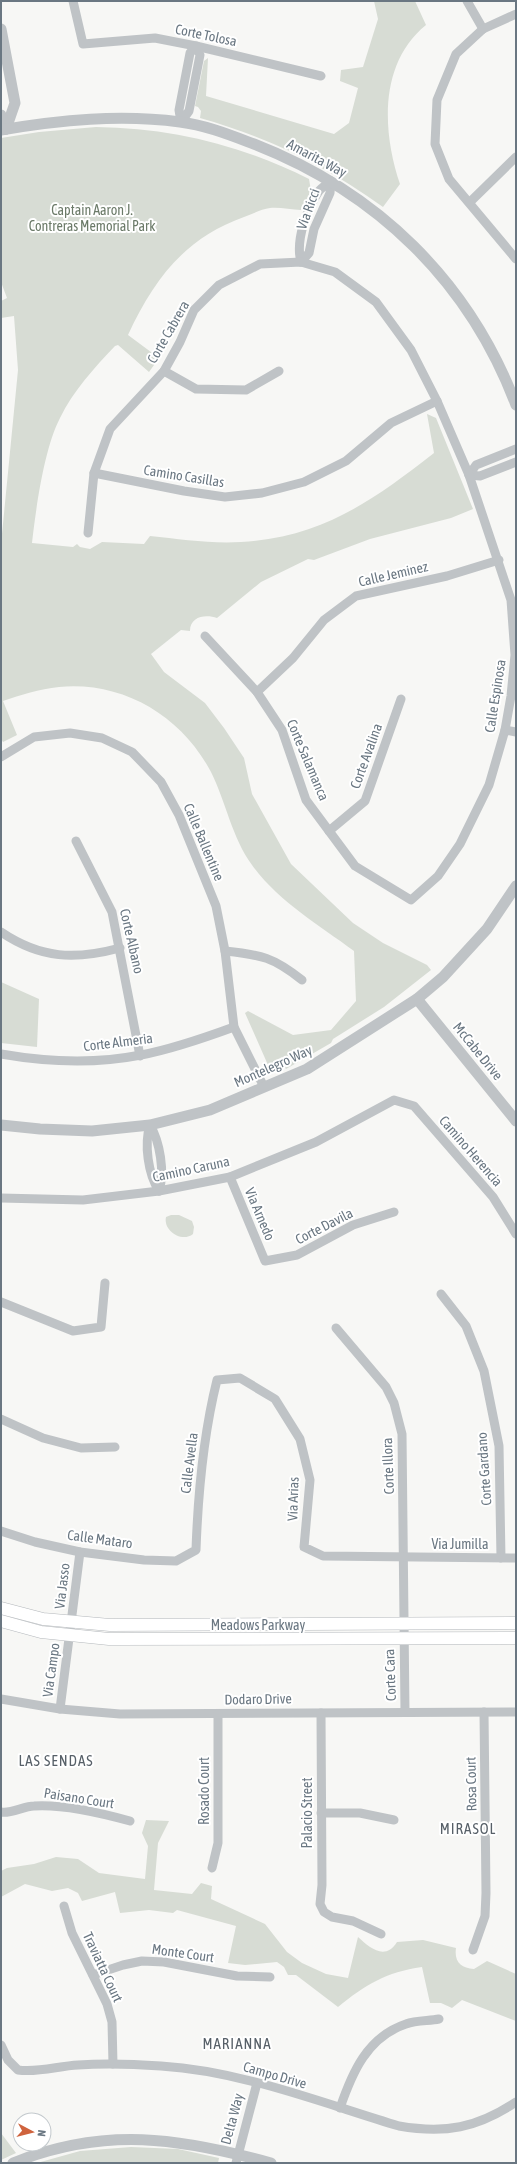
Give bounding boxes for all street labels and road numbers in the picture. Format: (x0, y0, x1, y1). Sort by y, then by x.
street label: Corte Tolosa (174, 21, 238, 49)
street label: Amarita Way (284, 136, 350, 180)
street label: Via Ricci (293, 186, 323, 232)
street label: Corte Cabrera (144, 298, 192, 366)
street label: Camino Casillas (143, 462, 225, 490)
street label: Calle Jeminez (357, 558, 429, 590)
street label: Calle Espinosa (481, 658, 509, 734)
street label: Corte Salamanca (284, 717, 332, 803)
street label: Corte Avalina (347, 721, 385, 791)
street label: Calle Ballentine (181, 801, 227, 883)
street label: Corte Albano (117, 907, 147, 975)
street label: McCabe Drive (450, 1019, 506, 1083)
street label: Corte Almeria (82, 1030, 154, 1054)
street label: Montelegro Way (232, 1042, 315, 1090)
street label: Camino Herencia (436, 1113, 506, 1189)
street label: Camino Caruna (151, 1153, 231, 1185)
street label: Via Arnedo (242, 1185, 278, 1243)
street label: Corte Davila (292, 1205, 356, 1247)
street label: Calle Avella (177, 1432, 201, 1494)
street label: Corte Gardano (473, 1432, 495, 1506)
street label: Corte Illora (379, 1437, 397, 1495)
street label: Via Arias (284, 1477, 302, 1521)
street label: Calle Mataro (66, 1527, 134, 1551)
street label: Via Jumilla (432, 1536, 488, 1552)
street label: Via Jasso (51, 1562, 73, 1610)
street label: Meadows Parkway (211, 1617, 305, 1633)
street label: Via Campo (39, 1642, 63, 1698)
street label: Corte Cara (381, 1649, 399, 1701)
street label: Dodaro Drive (224, 1690, 292, 1708)
street label: Rosado Court (196, 1757, 212, 1825)
street label: Rosa Court (463, 1757, 479, 1811)
street label: Palacio Street (299, 1778, 315, 1848)
street label: Paisano Court (43, 1785, 115, 1811)
street label: Traviatta Court (80, 1929, 126, 2005)
street label: Monte Court (151, 1941, 215, 1965)
street label: Campo Drive (241, 2058, 309, 2092)
street label: Delta Way (217, 2091, 247, 2146)

